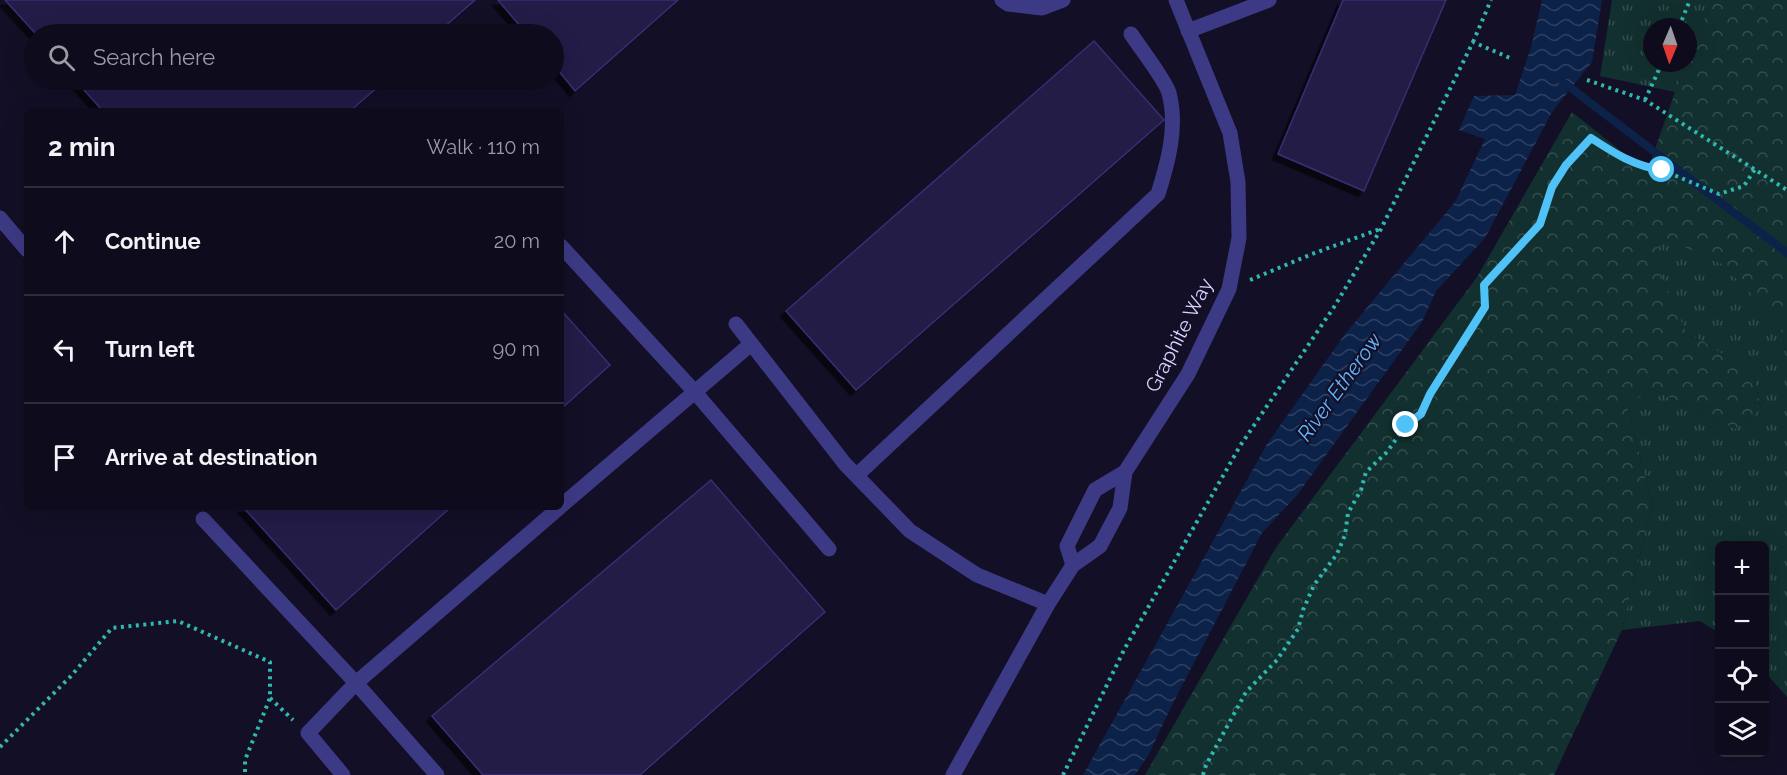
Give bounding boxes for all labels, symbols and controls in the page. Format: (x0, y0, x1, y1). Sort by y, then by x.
north arrow (1643, 18, 1697, 72)
search box (24, 24, 564, 90)
icon: search (45, 41, 78, 74)
text: Search here (93, 44, 215, 70)
text: 2 min (48, 132, 115, 162)
text: Walk · 110 m (426, 135, 540, 159)
route start (1648, 156, 1674, 182)
icon: ahead (48, 225, 81, 258)
text: Continue (105, 228, 201, 254)
text: 20 m (494, 229, 540, 253)
street label: Graphite Way (1140, 274, 1218, 396)
water label: River Etherow (1291, 327, 1387, 446)
icon: left (48, 333, 81, 366)
text: Turn left (105, 336, 195, 362)
text: 90 m (493, 337, 540, 361)
route end (1392, 411, 1418, 437)
icon: arrive (48, 441, 81, 474)
text: Arrive at destination (105, 444, 318, 470)
map controls (1715, 541, 1769, 757)
button: + (1715, 541, 1769, 595)
button: − (1715, 595, 1769, 649)
button: locate (1715, 649, 1769, 703)
button: layers (1715, 703, 1769, 757)

